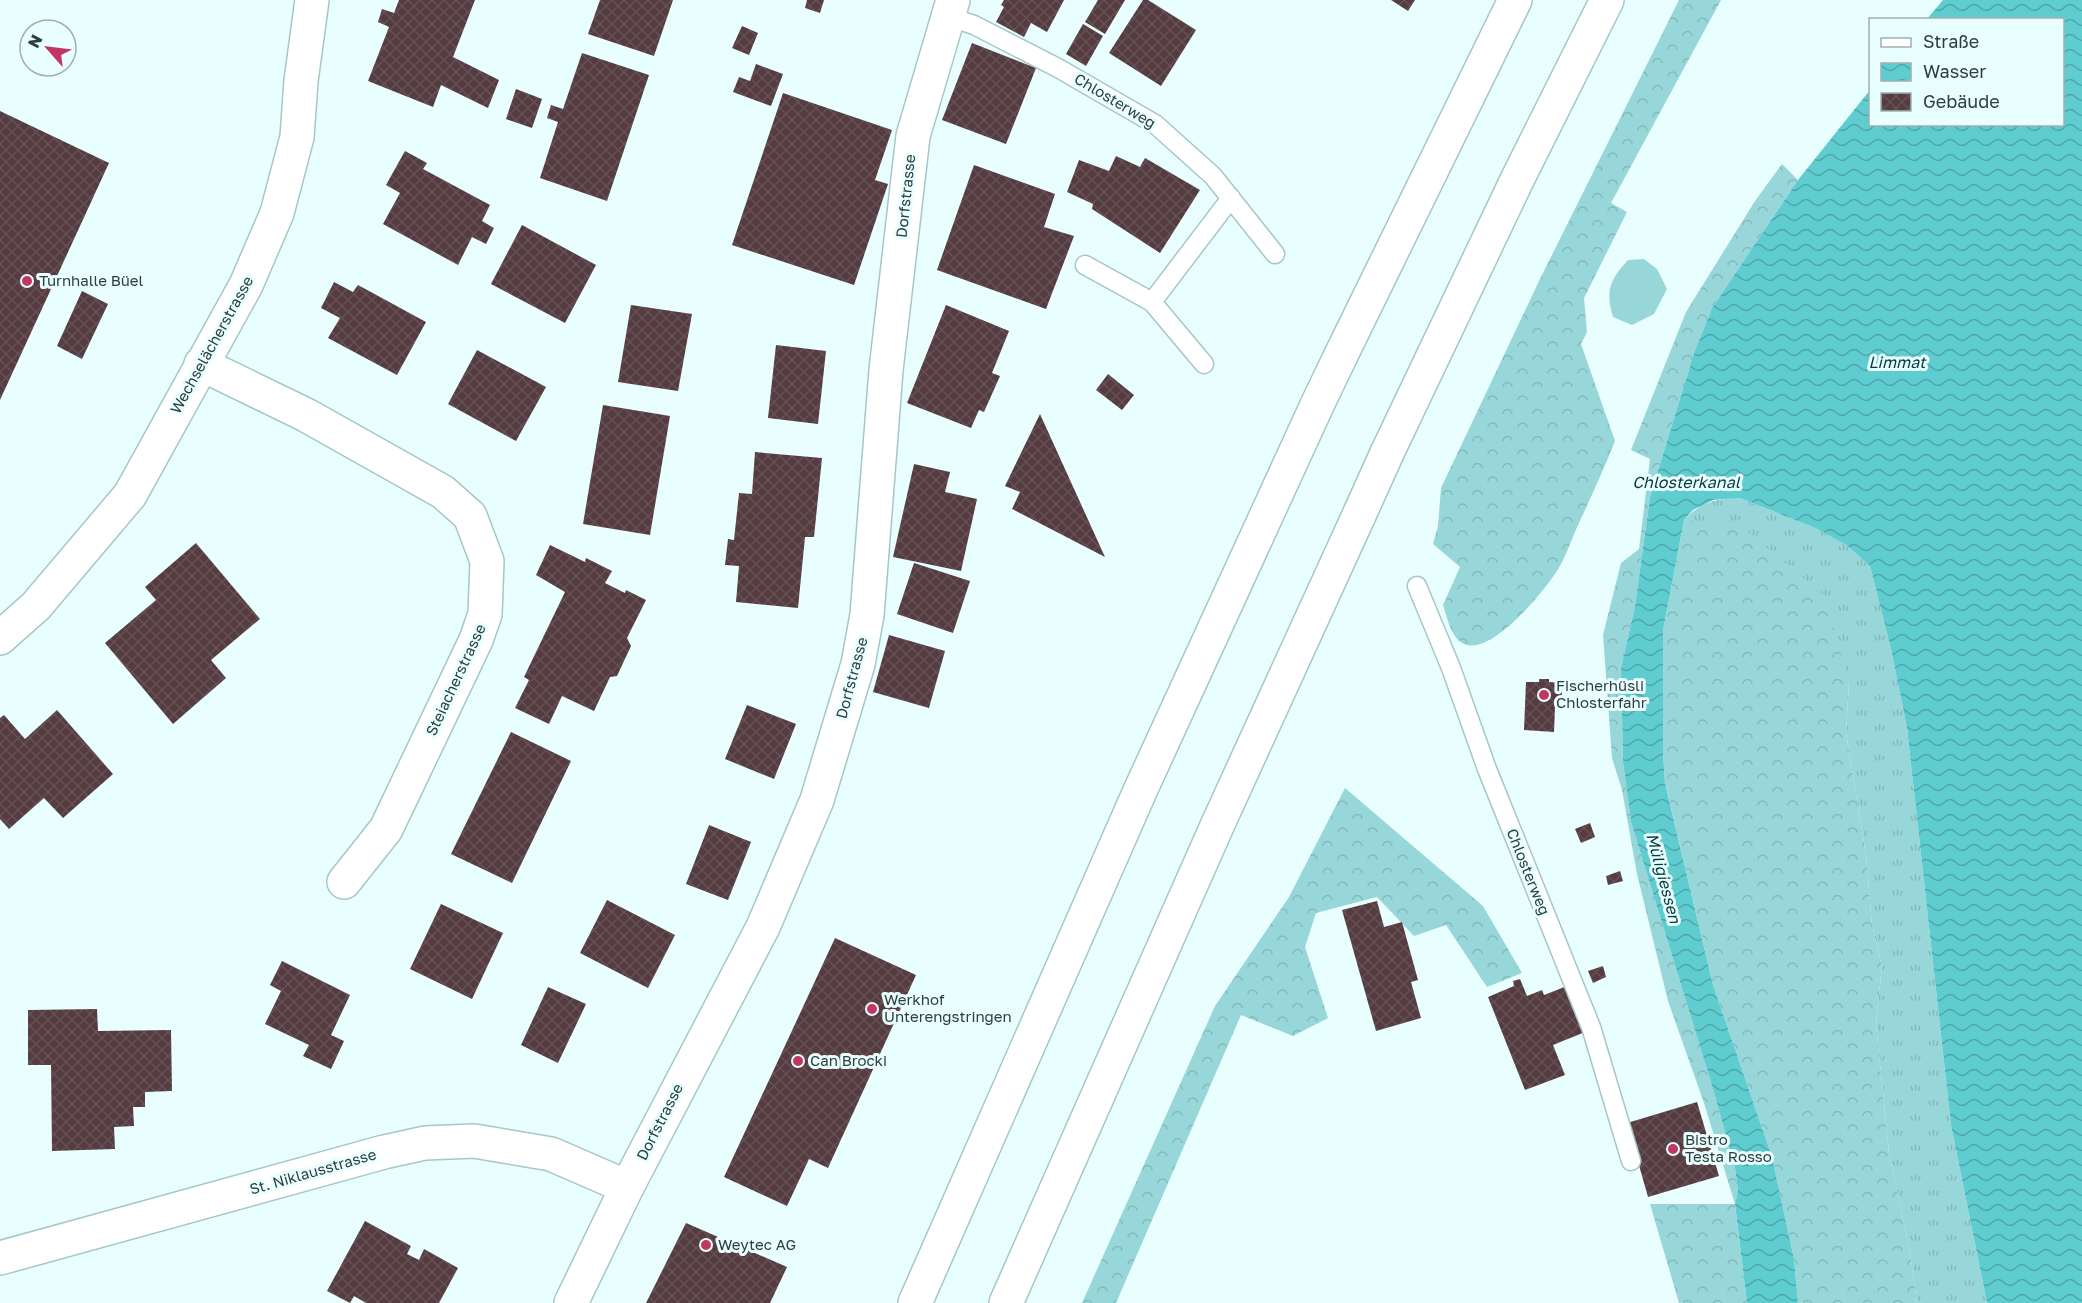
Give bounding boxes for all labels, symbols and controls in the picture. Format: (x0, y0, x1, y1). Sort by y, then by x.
north arrow (18, 18, 78, 78)
legend (1869, 18, 2064, 126)
text: Straße (1923, 30, 1979, 52)
text: N (23, 31, 46, 51)
text: Wasser (1923, 60, 1986, 82)
street label: Chlosterweg (1072, 69, 1159, 132)
text: Gebäude (1923, 90, 2000, 112)
street label: Dorfstrasse (892, 153, 918, 239)
place label: Turnhalle Büel (39, 271, 144, 289)
street label: Wechselächerstrasse (166, 272, 257, 416)
marker: Turnhalle Büel (20, 274, 34, 288)
water label: Limmat (1868, 352, 1927, 372)
water label: Chlosterkanal (1632, 472, 1741, 492)
street label: Steiacherstrasse (421, 621, 489, 738)
street label: Dorfstrasse (831, 635, 871, 721)
place label: Fischerhüsli Chlosterfahr (1556, 676, 1647, 711)
marker: Fischerhüsli Chlosterfahr (1537, 688, 1551, 702)
street label: Chlosterweg (1503, 826, 1554, 918)
water label: Müligiessen (1642, 831, 1686, 926)
place label: Werkhof Unterengstringen (884, 990, 1012, 1025)
marker: Werkhof Unterengstringen (865, 1002, 879, 1016)
place label: Can Brocki (810, 1051, 887, 1069)
marker: Can Brocki (791, 1054, 805, 1068)
street label: Dorfstrasse (632, 1080, 686, 1163)
place label: Bistro Testa Rosso (1685, 1130, 1772, 1165)
marker: Bistro Testa Rosso (1666, 1142, 1680, 1156)
street label: St. Niklausstrasse (247, 1144, 378, 1198)
place label: Weytec AG (718, 1235, 796, 1253)
marker: Weytec AG (699, 1238, 713, 1252)

